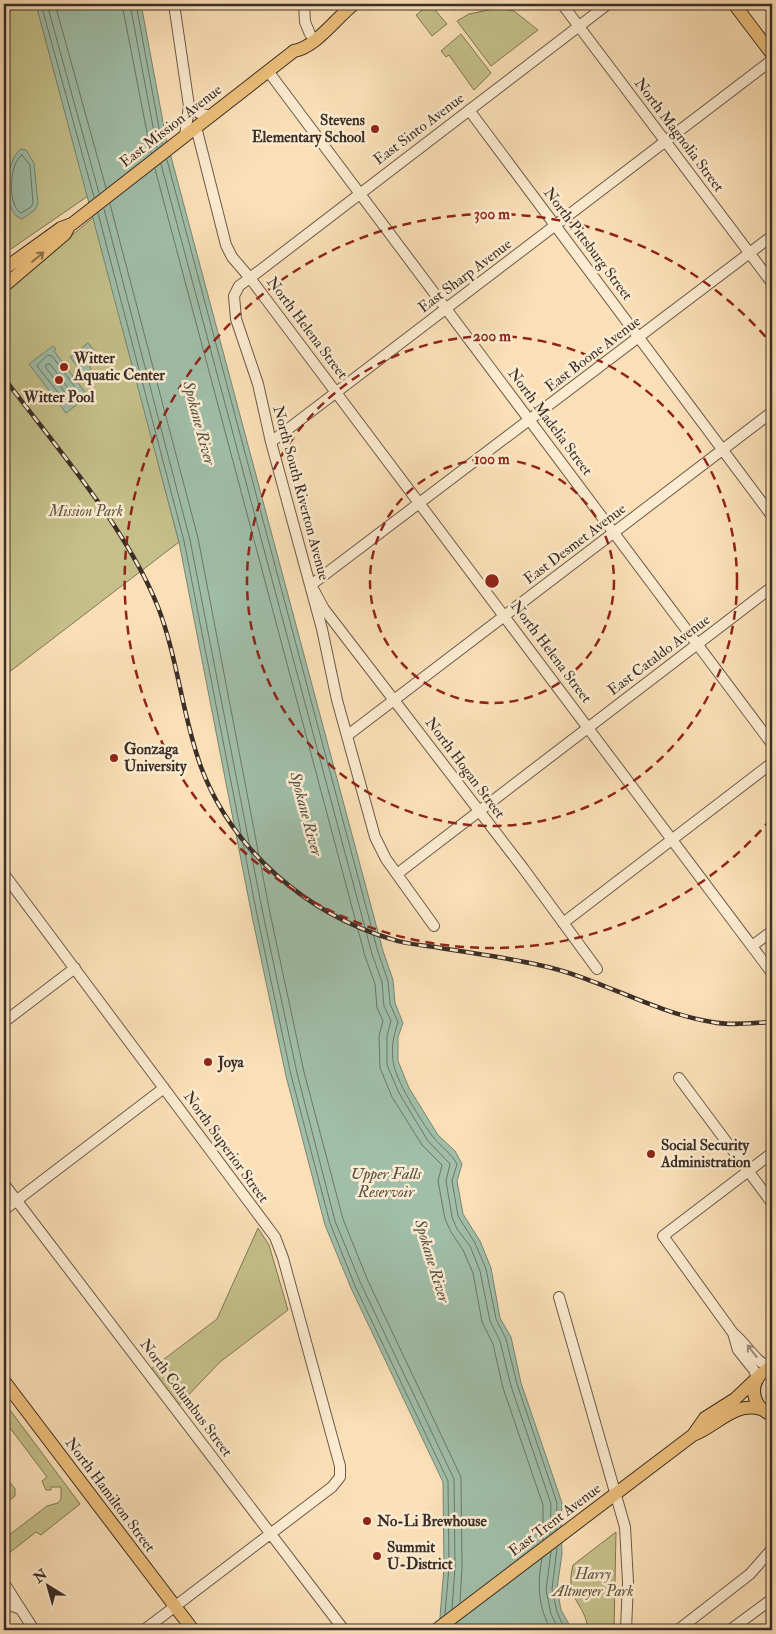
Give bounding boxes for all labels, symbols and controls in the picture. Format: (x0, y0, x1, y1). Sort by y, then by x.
street label: North Magnolia Street (630, 74, 728, 196)
street label: East Mission Avenue (116, 80, 226, 172)
street label: East Sinto Avenue (370, 89, 468, 169)
place label: Stevens Elementary School (252, 111, 365, 148)
marker: Stevens Elementary School (369, 123, 381, 135)
street label: North Pittsburg Street (539, 184, 637, 304)
text: 300 m (474, 205, 510, 224)
street label: East Sharp Avenue (414, 235, 516, 318)
one-way arrow (31, 252, 44, 263)
street label: North Helena Street (262, 273, 352, 383)
street label: East Boone Avenue (541, 312, 645, 396)
text: 200 m (473, 327, 511, 346)
place label: Witter Aquatic Center (73, 349, 165, 386)
marker: Witter Aquatic Center (58, 361, 70, 373)
street label: North Madelia Street (503, 365, 597, 479)
marker: Witter Pool (53, 374, 65, 386)
water label: Spokane River (178, 378, 220, 468)
place label: Witter Pool (23, 388, 94, 407)
street label: North South Riverton Avenue (269, 404, 333, 582)
text: 100 m (474, 450, 510, 469)
street label: East Desmet Avenue (520, 499, 630, 589)
park label: Mission Park (48, 502, 123, 521)
centre of rings (483, 572, 501, 590)
street label: North Helena Street (506, 597, 596, 707)
street label: East Cataldo Avenue (604, 610, 714, 700)
street label: North Hogan Street (421, 714, 509, 822)
place label: Gonzaga University (124, 740, 188, 777)
marker: Gonzaga University (108, 752, 120, 764)
water label: Spokane River (285, 769, 327, 859)
place label: Joya (217, 1053, 244, 1073)
marker: Joya (202, 1056, 214, 1068)
street label: North Superior Street (178, 1087, 273, 1207)
place label: Social Security Administration (660, 1136, 751, 1172)
marker: Social Security Administration (645, 1148, 657, 1160)
water label: Upper Falls Reservoir (351, 1164, 422, 1202)
water label: Spokane River (410, 1216, 454, 1306)
street label: North Columbus Street (136, 1335, 237, 1461)
one-way arrow (746, 1345, 757, 1358)
street label: North Hamilton Street (61, 1434, 159, 1556)
street label: East Trent Avenue (505, 1479, 605, 1561)
place label: No-Li Brewhouse (376, 1512, 487, 1531)
marker: No-Li Brewhouse (361, 1515, 373, 1527)
place label: Summit U-District (387, 1538, 453, 1574)
marker: Summit U-District (371, 1550, 383, 1562)
north arrow (22, 1562, 72, 1612)
text: N (30, 1565, 51, 1587)
park label: Harry Altmeyer Park (551, 1565, 633, 1601)

